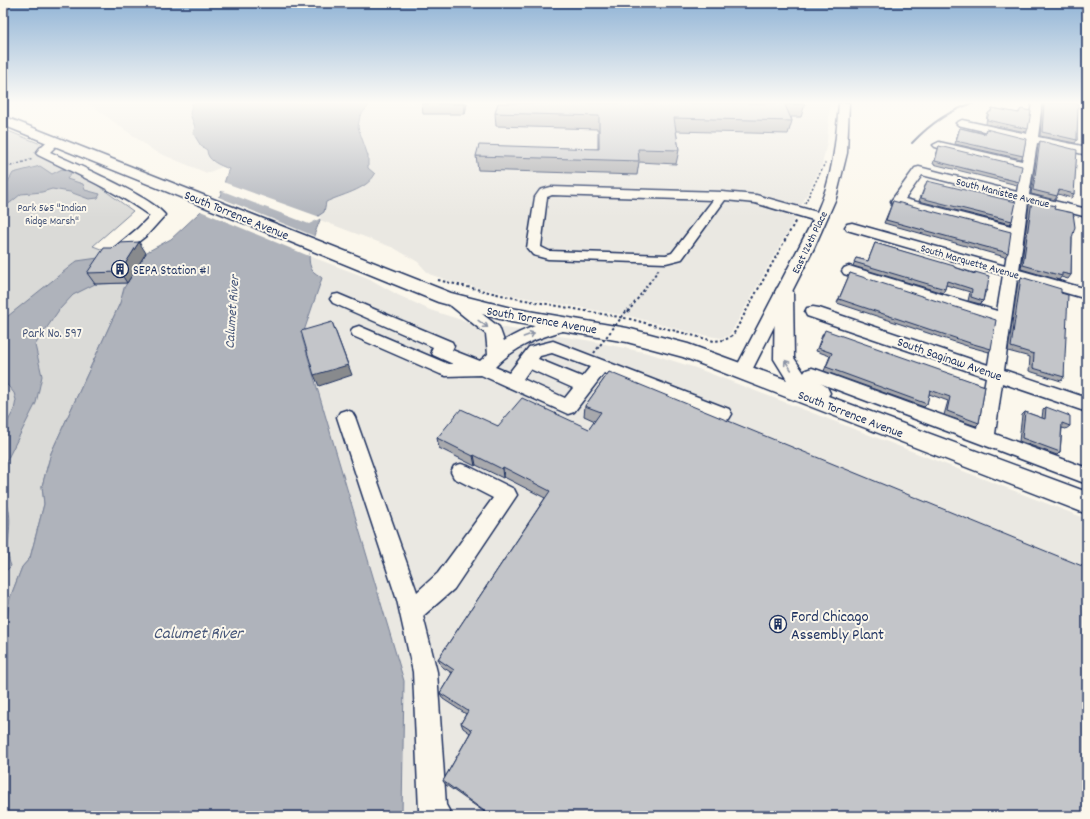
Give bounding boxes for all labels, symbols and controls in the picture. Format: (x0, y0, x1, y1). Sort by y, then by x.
street label: South Manistee Avenue (954, 175, 1051, 213)
street label: South Torrence Avenue (181, 187, 292, 246)
park label: Park 565 "Indian Ridge Marsh" (17, 201, 87, 230)
street label: East 126th Place (789, 209, 833, 277)
street label: South Marquette Avenue (918, 241, 1021, 285)
building icon: SEPA Station #1 (110, 259, 130, 279)
place label: SEPA Station #1 (133, 262, 210, 281)
water label: Calumet River (220, 273, 246, 350)
street label: South Torrence Avenue (485, 302, 598, 341)
one-way arrow (478, 320, 489, 328)
park label: Park No. 597 (22, 325, 82, 344)
one-way arrow (523, 330, 535, 338)
street label: South Saginaw Avenue (894, 334, 1004, 387)
one-way arrow (784, 360, 792, 371)
street label: South Torrence Avenue (795, 386, 906, 444)
place label: Ford Chicago Assembly Plant (791, 606, 884, 647)
building icon: Ford Chicago Assembly Plant (768, 614, 788, 634)
water label: Calumet River (153, 623, 244, 647)

